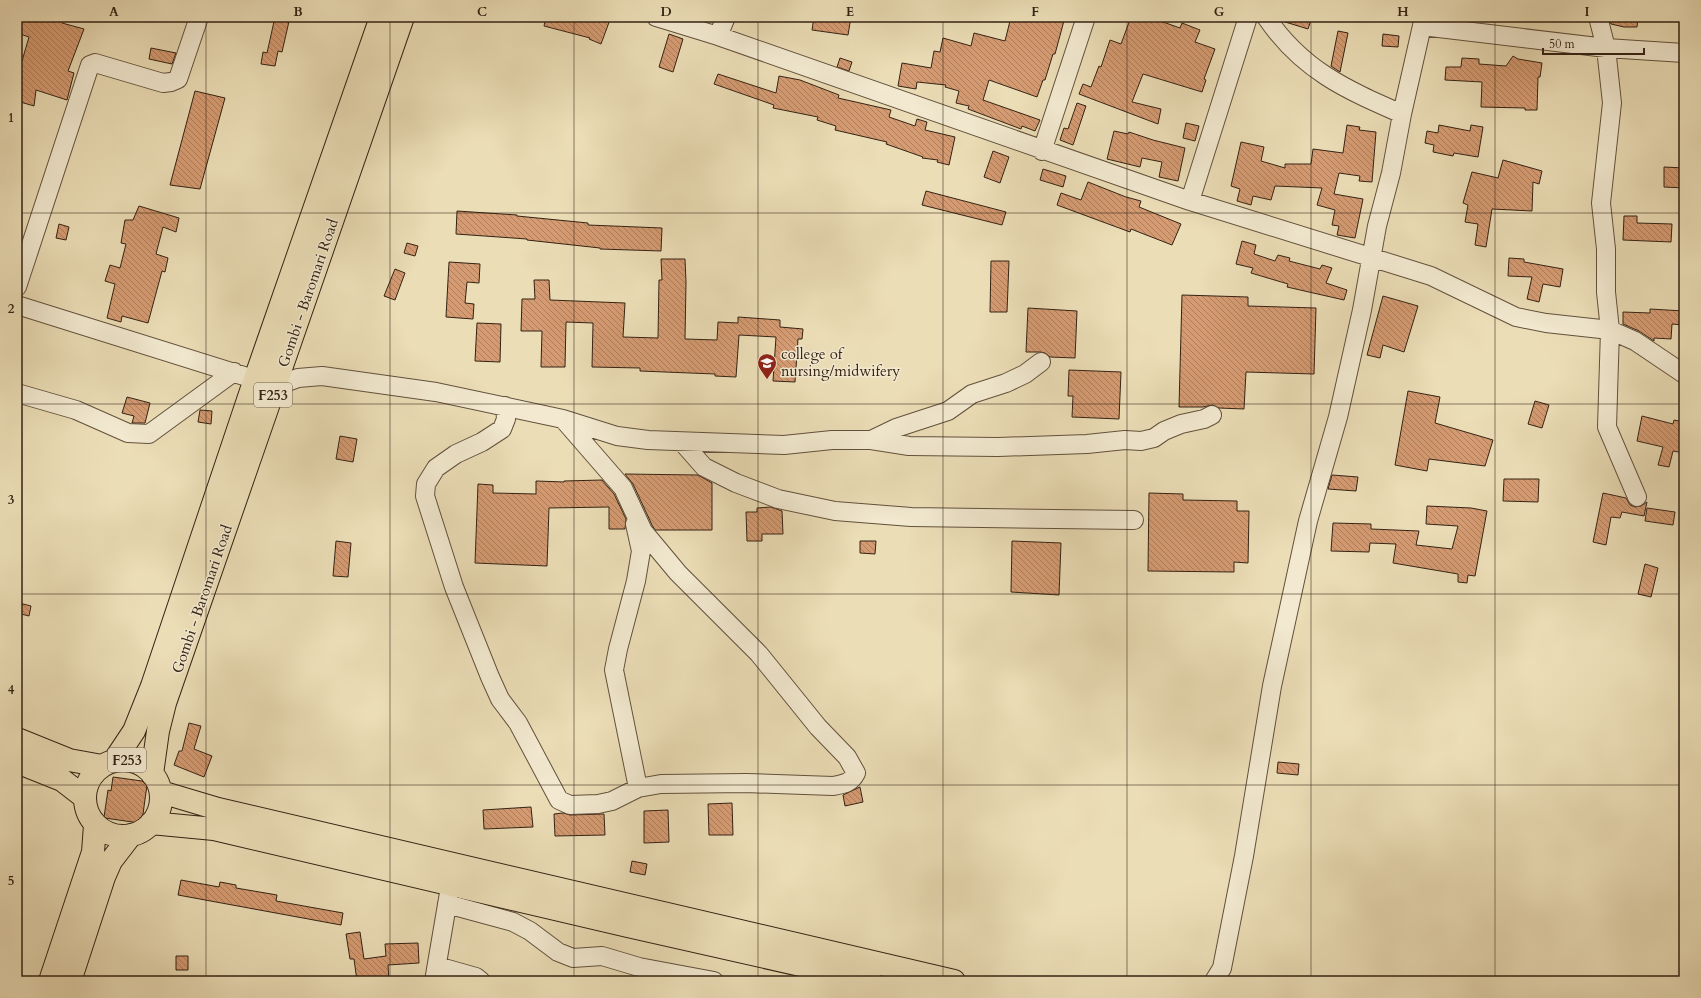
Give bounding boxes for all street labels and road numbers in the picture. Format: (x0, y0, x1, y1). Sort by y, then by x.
street label: Gombi - Baromari Road (273, 216, 343, 370)
road number: F253 (254, 383, 292, 407)
street label: Gombi - Baromari Road (167, 522, 237, 676)
road number: F253 (108, 748, 146, 772)

